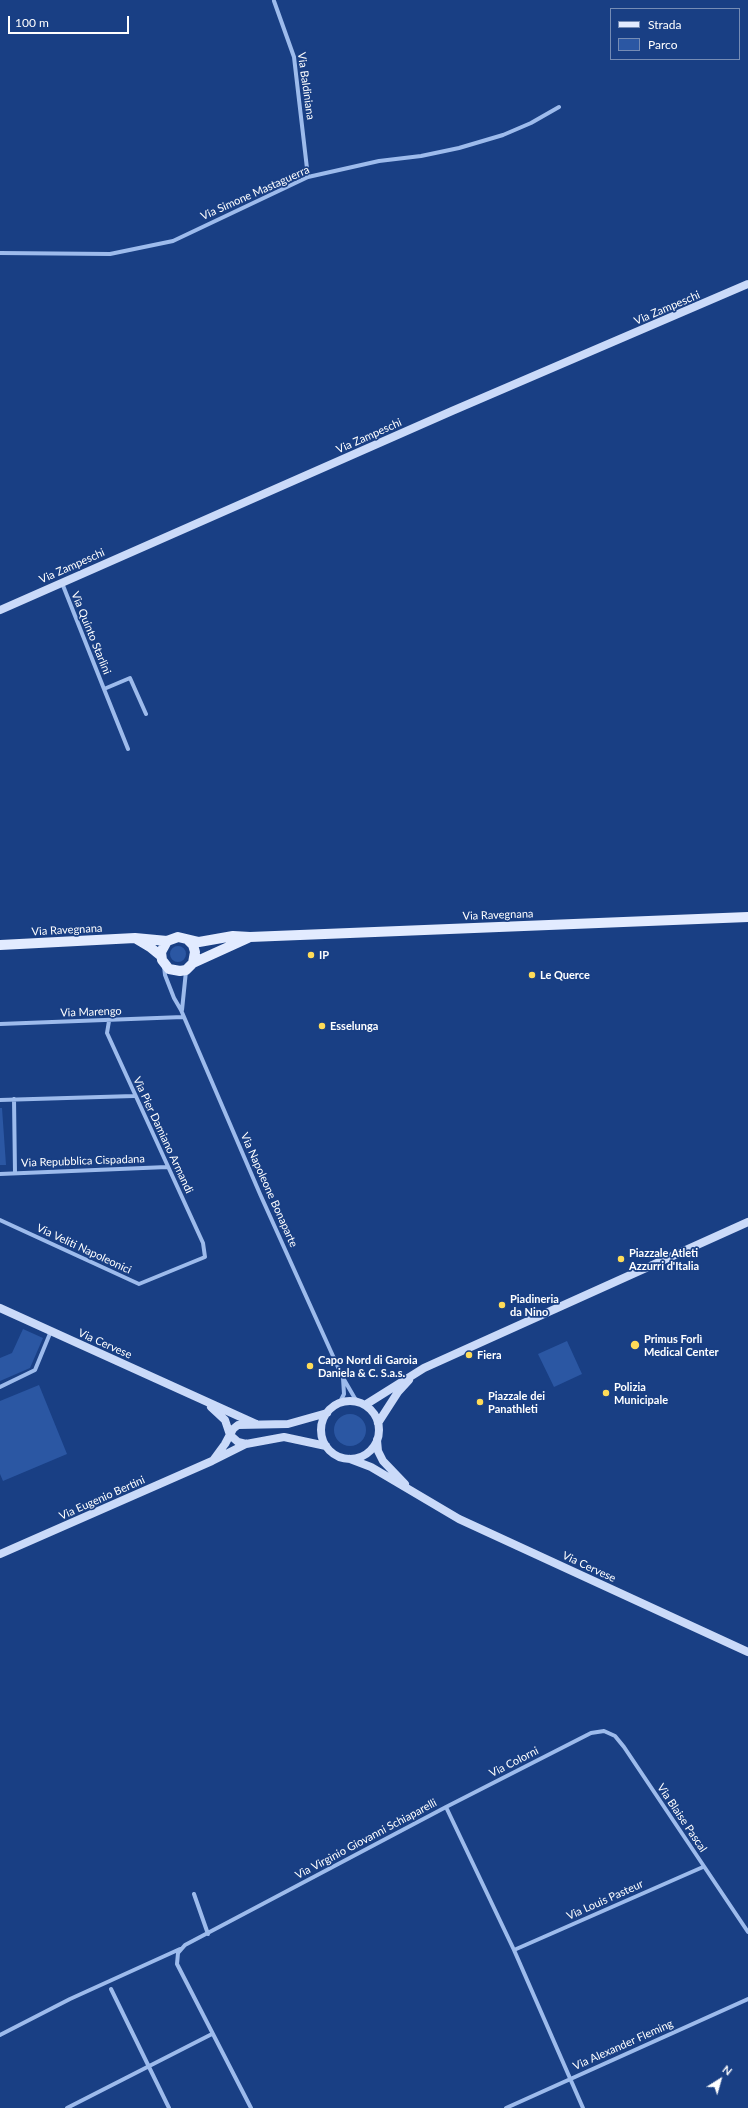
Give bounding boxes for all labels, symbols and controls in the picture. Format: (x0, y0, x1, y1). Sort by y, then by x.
scale bar (10, 8, 131, 34)
legend (610, 8, 740, 60)
text: 100 m (15, 15, 49, 30)
text: Strada (648, 17, 681, 32)
text: Parco (648, 37, 678, 52)
street label: Via Baldiniana (295, 51, 317, 121)
street label: Via Simone Mastaguerra (199, 163, 311, 223)
street label: Via Zampeschi (632, 288, 702, 328)
street label: Via Zampeschi (334, 416, 404, 456)
street label: Via Zampeschi (37, 546, 107, 586)
street label: Via Quinto Starlini (68, 590, 114, 676)
street label: Via Ravegnana (462, 907, 534, 923)
street label: Via Ravegnana (31, 922, 103, 938)
place label: IP (319, 948, 329, 962)
marker: IP (306, 950, 316, 960)
place label: Le Querce (540, 968, 590, 982)
marker: Le Querce (527, 970, 537, 980)
street label: Via Marengo (60, 1004, 122, 1020)
place label: Esselunga (330, 1019, 378, 1033)
marker: Esselunga (317, 1021, 327, 1031)
street label: Via Pier Damiano Armandi (130, 1075, 196, 1195)
street label: Via Napoleone Bonaparte (238, 1131, 300, 1249)
street label: Via Repubblica Cispadana (21, 1152, 145, 1170)
street label: Via Veliti Napoleonici (35, 1221, 133, 1277)
place label: Piazzale Atleti Azzurri d'Italia (629, 1246, 699, 1272)
marker: Piazzale Atleti Azzurri d'Italia (616, 1254, 626, 1264)
place label: Piadineria da Nino (510, 1292, 559, 1318)
marker: Piadineria da Nino (497, 1300, 507, 1310)
street label: Via Cervese (76, 1326, 134, 1362)
place label: Primus Forlì Medical Center (644, 1332, 719, 1358)
marker: Primus Forlì Medical Center (629, 1339, 641, 1351)
place label: Fiera (477, 1348, 501, 1362)
marker: Fiera (464, 1350, 474, 1360)
place label: Capo Nord di Garoia Daniela & C. S.a.s. (318, 1353, 417, 1379)
marker: Capo Nord di Garoia Daniela & C. S.a.s. (305, 1361, 315, 1371)
place label: Polizia Municipale (614, 1380, 668, 1406)
marker: Polizia Municipale (601, 1388, 611, 1398)
place label: Piazzale dei Panathleti (488, 1389, 545, 1415)
marker: Piazzale dei Panathleti (475, 1397, 485, 1407)
street label: Via Eugenio Bertini (57, 1473, 147, 1523)
street label: Via Cervese (560, 1549, 618, 1585)
street label: Via Colorni (487, 1744, 541, 1780)
street label: Via Blaise Pascal (654, 1781, 710, 1855)
street label: Via Virginio Giovanni Schiaparelli (293, 1796, 439, 1882)
street label: Via Louis Pasteur (565, 1877, 645, 1923)
street label: Via Alexander Fleming (571, 2017, 675, 2073)
north arrow (700, 2060, 740, 2100)
text: N (720, 2062, 735, 2078)

